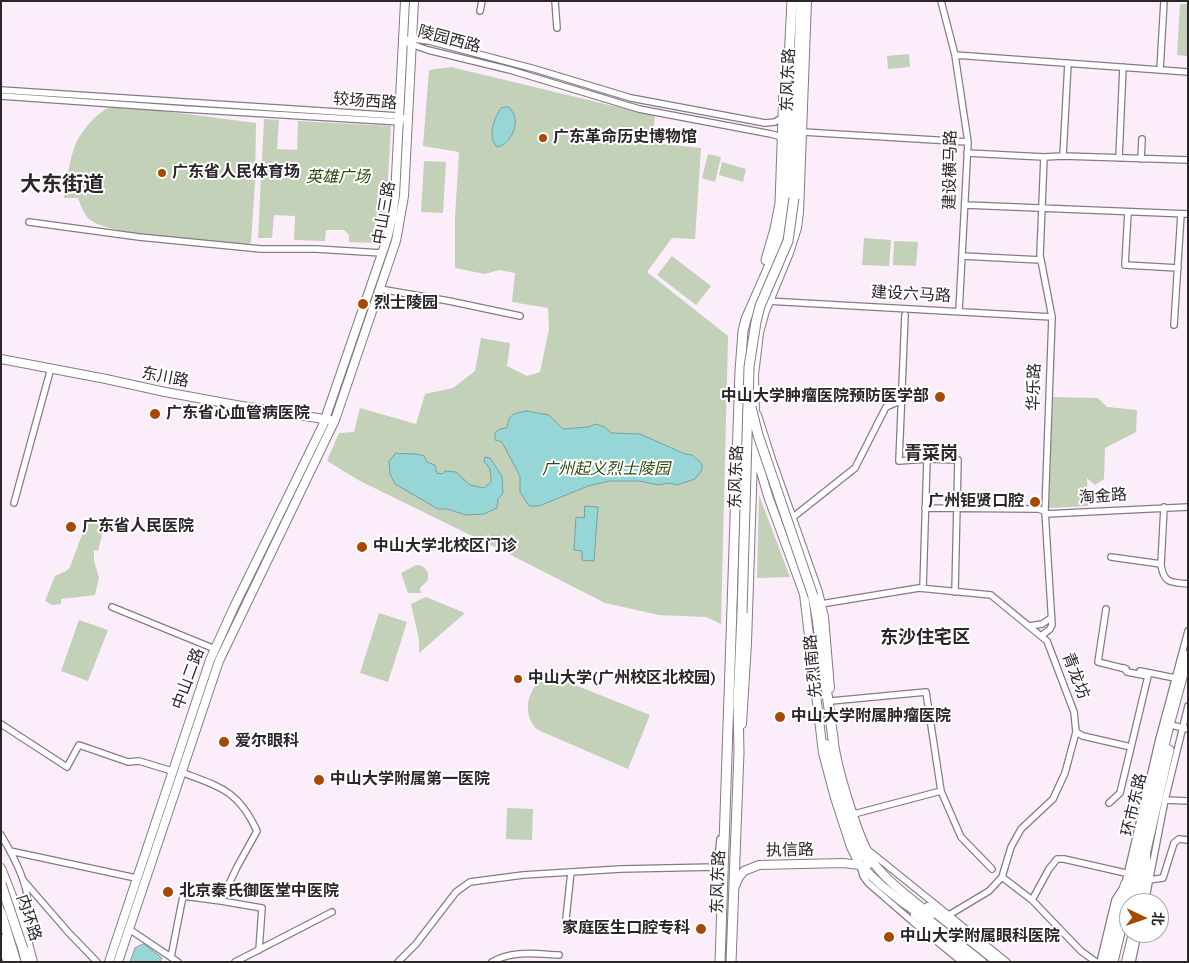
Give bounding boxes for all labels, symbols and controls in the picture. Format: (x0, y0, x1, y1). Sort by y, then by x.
street label: 陵园西路 (416, 22, 482, 58)
street label: 东风东路 (778, 48, 800, 112)
street label: 较场西路 (332, 90, 398, 114)
place label: 广东革命历史博物馆 (553, 128, 697, 148)
street label: 建设横马路 (941, 130, 961, 210)
marker: 广东革命历史博物馆 (537, 132, 549, 144)
place label: 广东省人民体育场 (172, 163, 300, 183)
marker: 广东省人民体育场 (156, 167, 168, 179)
park label: 英雄广场 (306, 168, 370, 188)
district label: 大东街道 (20, 173, 104, 199)
street label: 中山三路 (370, 180, 400, 246)
street label: 建设六马路 (871, 283, 951, 307)
place label: 烈士陵园 (374, 294, 438, 314)
marker: 烈士陵园 (356, 297, 370, 311)
street label: 华乐路 (1025, 363, 1045, 411)
street label: 东川路 (140, 364, 190, 392)
place label: 中山大学肿瘤医院预防医学部 (721, 387, 929, 407)
marker: 中山大学肿瘤医院预防医学部 (933, 390, 947, 404)
place label: 广东省心血管病医院 (166, 404, 310, 424)
marker: 广东省心血管病医院 (148, 407, 162, 421)
district label: 青菜岗 (904, 443, 958, 465)
street label: 东风东路 (726, 445, 748, 509)
park label: 广州起义烈士陵园 (542, 460, 670, 480)
street label: 淘金路 (1078, 486, 1128, 508)
place label: 广州钜贤口腔 (928, 492, 1024, 512)
marker: 广州钜贤口腔 (1028, 495, 1042, 509)
place label: 广东省人民医院 (82, 517, 194, 537)
marker: 广东省人民医院 (64, 520, 78, 534)
place label: 中山大学北校区门诊 (373, 537, 517, 557)
marker: 中山大学北校区门诊 (355, 540, 369, 554)
district label: 东沙住宅区 (880, 627, 970, 649)
street label: 先烈南路 (802, 633, 826, 699)
street label: 中山二路 (169, 646, 209, 712)
street label: 青龙坊 (1057, 650, 1093, 702)
place label: 中山大学(广州校区北校园) (528, 669, 716, 689)
marker: 中山大学(广州校区北校园) (512, 673, 524, 685)
place label: 中山大学附属肿瘤医院 (791, 707, 951, 727)
marker: 中山大学附属肿瘤医院 (773, 710, 787, 724)
place label: 爱尔眼科 (235, 732, 299, 752)
marker: 爱尔眼科 (217, 735, 231, 749)
place label: 中山大学附属第一医院 (330, 770, 490, 790)
street label: 环市东路 (1118, 772, 1152, 838)
marker: 中山大学附属第一医院 (312, 773, 326, 787)
street label: 执信路 (766, 841, 814, 861)
street label: 东风东路 (708, 850, 730, 914)
place label: 北京秦氏御医堂中医院 (179, 882, 339, 902)
marker: 北京秦氏御医堂中医院 (161, 885, 175, 899)
street label: 内环路 (11, 892, 45, 944)
north arrow (1119, 893, 1169, 943)
text: 北 (1148, 911, 1168, 926)
place label: 家庭医生口腔专科 (562, 919, 690, 939)
marker: 家庭医生口腔专科 (694, 922, 708, 936)
place label: 中山大学附属眼科医院 (900, 927, 1060, 947)
marker: 中山大学附属眼科医院 (882, 930, 896, 944)

